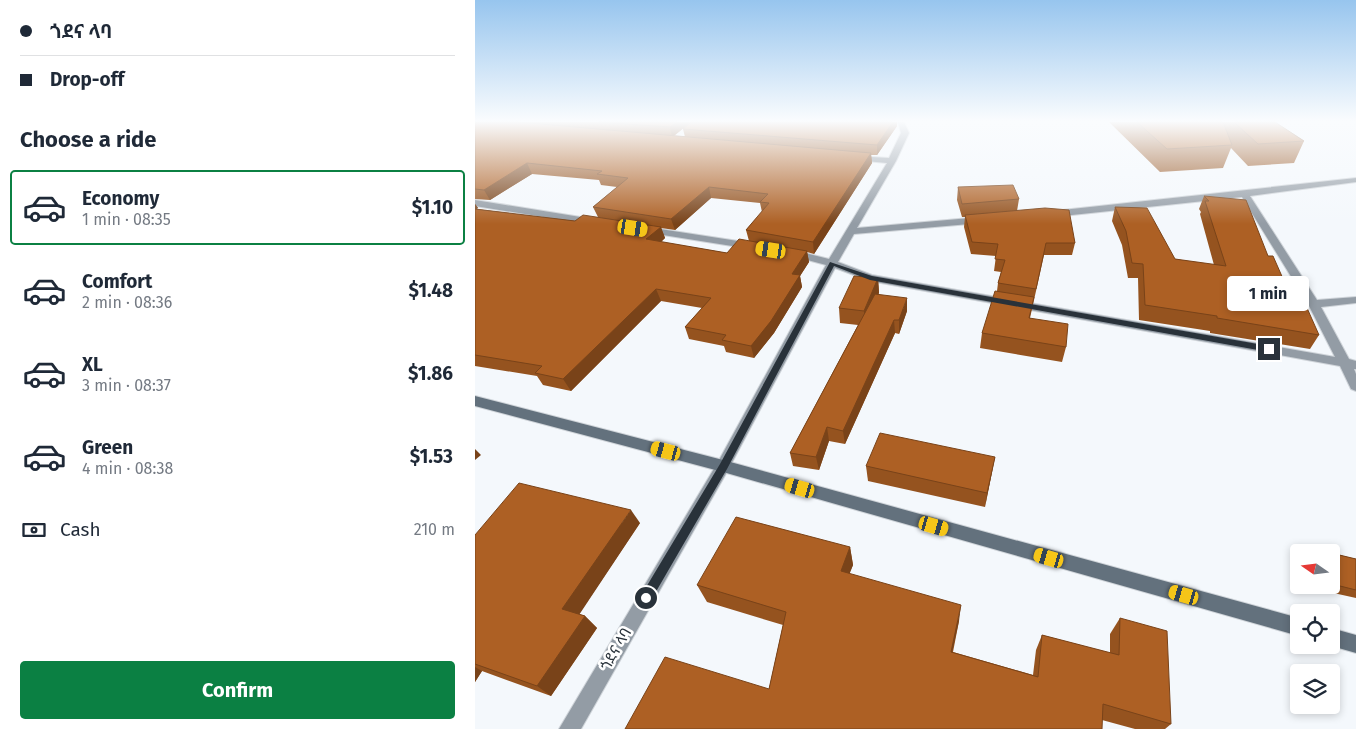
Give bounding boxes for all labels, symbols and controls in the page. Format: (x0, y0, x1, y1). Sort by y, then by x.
text: ጎደና ላባ (50, 20, 112, 43)
text: Drop-off (50, 68, 124, 91)
text: Choose a ride (20, 126, 156, 153)
icon: car (22, 185, 67, 230)
text: Economy (82, 187, 159, 210)
text: $1.10 (412, 196, 453, 219)
text: 1 min · 08:35 (82, 210, 171, 229)
car (617, 218, 648, 238)
car (755, 240, 786, 260)
icon: car (22, 268, 67, 313)
text: Comfort (82, 270, 152, 293)
callout: 1 min (1228, 276, 1310, 312)
text: $1.48 (409, 279, 453, 302)
text: 1 min (1249, 284, 1287, 303)
text: 2 min · 08:36 (82, 293, 172, 312)
route end (1258, 338, 1280, 360)
icon: car (22, 351, 67, 396)
text: XL (82, 353, 103, 376)
text: $1.86 (408, 362, 453, 385)
text: 3 min · 08:37 (82, 376, 171, 395)
icon: car (22, 434, 67, 479)
text: Green (82, 436, 133, 459)
car (649, 440, 682, 462)
text: $1.53 (410, 445, 453, 468)
text: 4 min · 08:38 (82, 459, 173, 478)
car (783, 477, 816, 499)
car (917, 515, 950, 537)
icon: cash (20, 516, 48, 544)
text: Cash (60, 518, 101, 541)
text: 210 m (414, 520, 455, 539)
north arrow (1290, 544, 1340, 594)
map controls (1290, 544, 1340, 714)
car (1032, 547, 1065, 569)
car (1167, 584, 1200, 606)
route start (635, 587, 657, 609)
button: locate (1290, 604, 1340, 654)
street label: ጎደና ላባ (597, 624, 635, 674)
button: Confirm (20, 661, 455, 719)
button: layers (1290, 664, 1340, 714)

